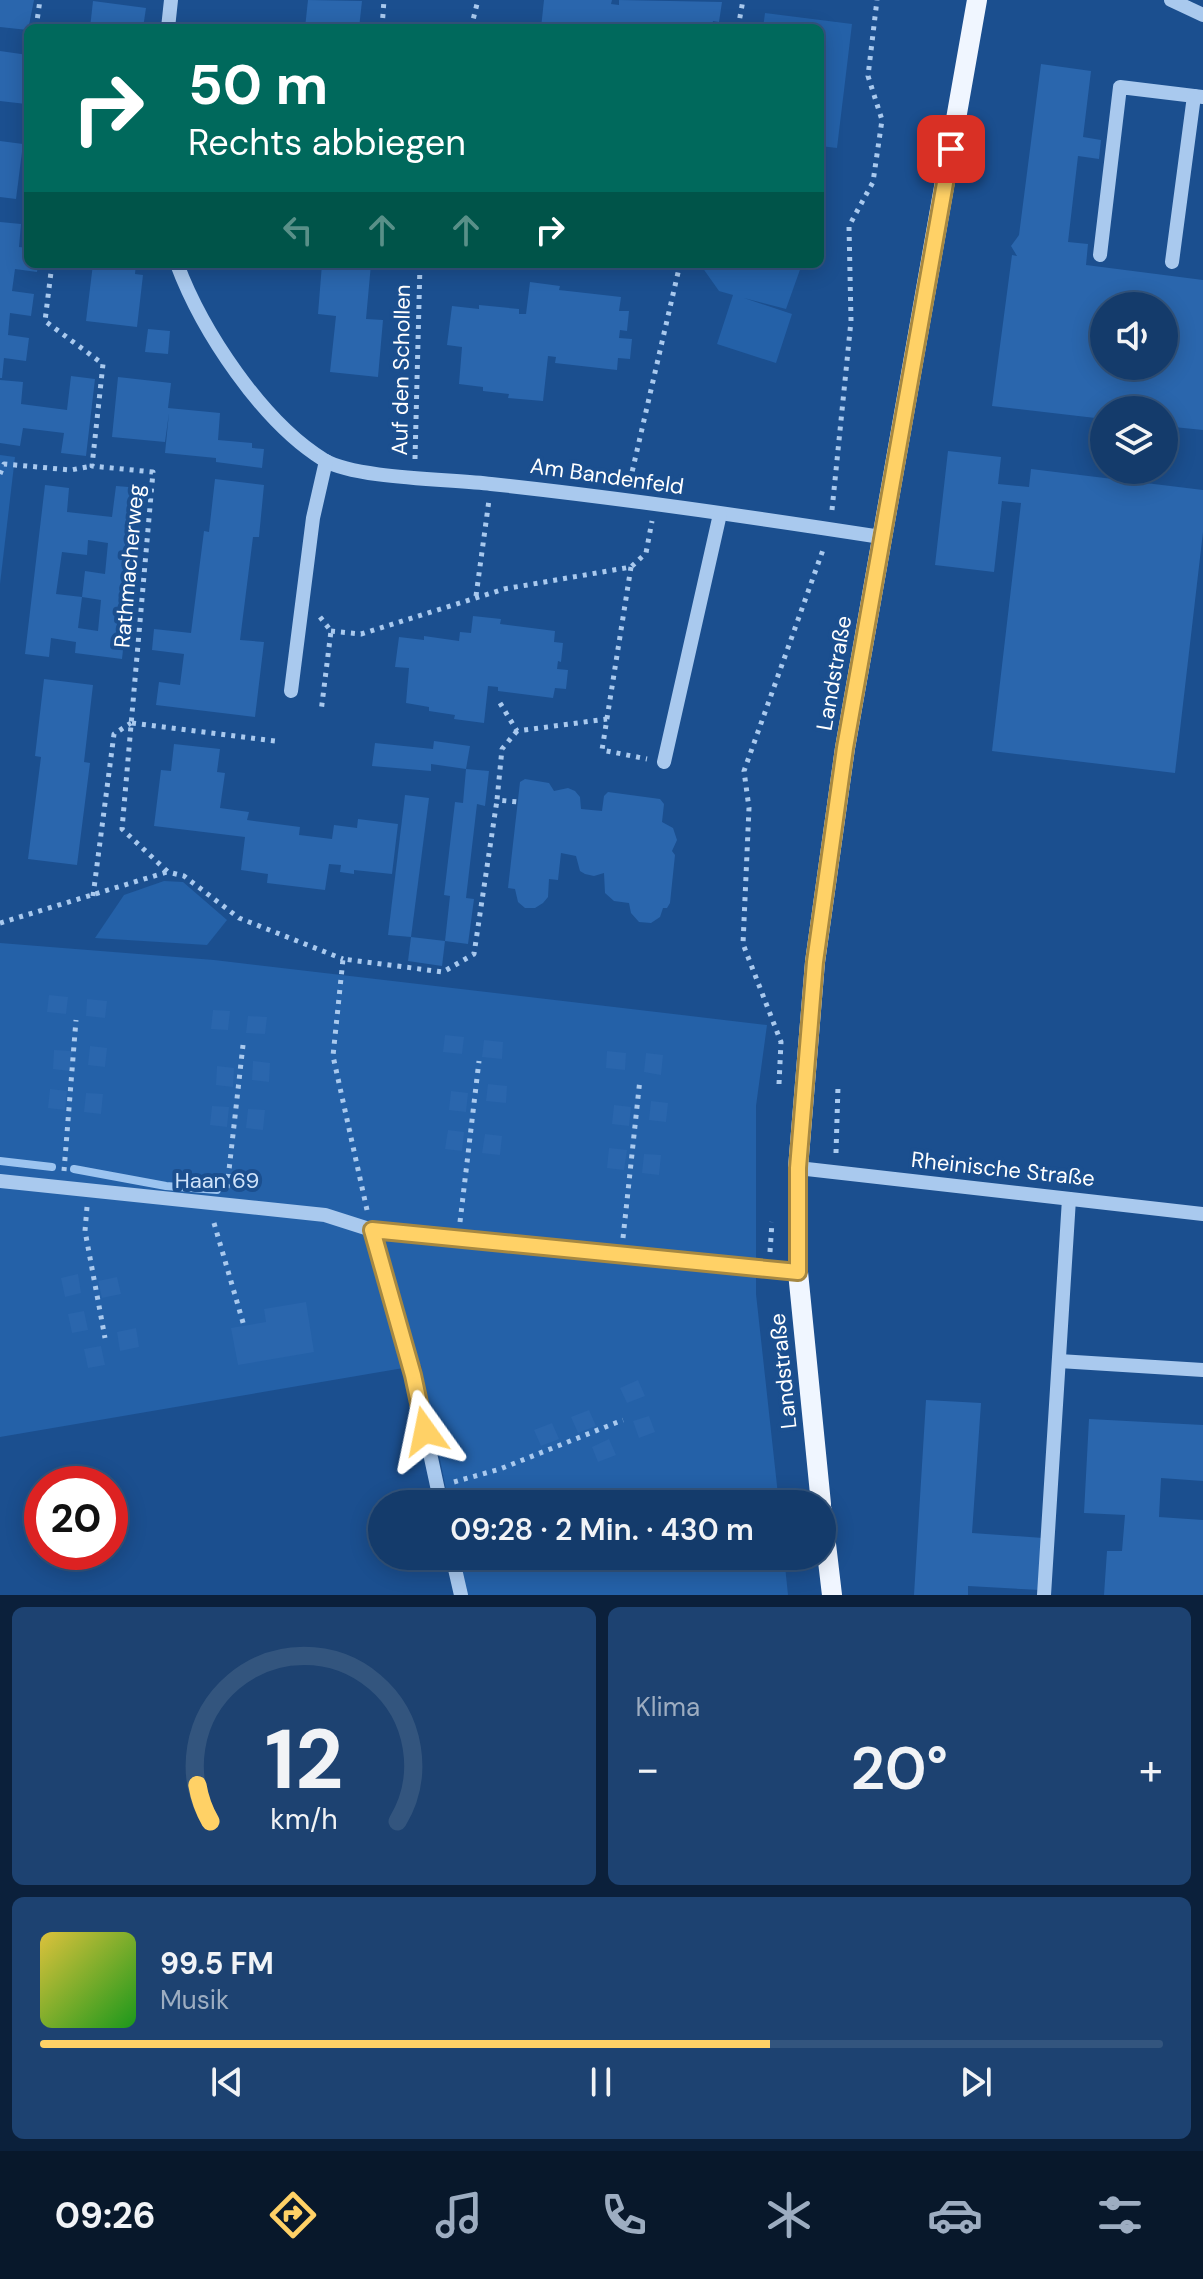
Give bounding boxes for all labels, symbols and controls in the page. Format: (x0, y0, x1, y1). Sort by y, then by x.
text: 50 m (188, 48, 328, 121)
icon: right (56, 56, 160, 160)
pin (917, 115, 985, 183)
text: Rechts abbiegen (188, 119, 466, 166)
icon: arrive (929, 127, 973, 171)
icon: left (276, 208, 320, 252)
icon: ahead (360, 208, 404, 252)
icon: ahead (444, 208, 488, 252)
icon: right (528, 208, 572, 252)
street label: Auf den Schollen (385, 284, 417, 456)
map controls (1090, 292, 1178, 484)
button: sound (1090, 292, 1178, 380)
button: layers (1090, 396, 1178, 484)
street label: Am Bandenfeld (528, 451, 686, 501)
street label: Rathmacherweg (107, 483, 151, 649)
street label: Landstraße (810, 613, 858, 733)
street label: Rheinische Straße (910, 1145, 1096, 1193)
park label: Haan 69 (175, 1166, 259, 1195)
street label: Landstraße (763, 1312, 803, 1430)
position arrow (383, 1389, 467, 1473)
speed limit sign: 20 (24, 1466, 128, 1570)
text: 09:28 · 2 Min. · 430 m (450, 1510, 754, 1549)
text: Klima (636, 1690, 700, 1724)
text: 12 (265, 1705, 343, 1814)
text: 20° (850, 1729, 948, 1808)
text: − (636, 1740, 660, 1798)
text: + (1139, 1740, 1163, 1798)
text: km/h (270, 1801, 338, 1838)
text: 99.5 FM (160, 1944, 274, 1983)
text: Musik (160, 1983, 229, 2017)
icon: previous (205, 2060, 249, 2104)
icon: pause (579, 2060, 623, 2104)
icon: next (954, 2060, 998, 2104)
icon: directions (265, 2187, 321, 2243)
icon: music (431, 2187, 487, 2243)
icon: phone (596, 2187, 652, 2243)
icon: climate (761, 2187, 817, 2243)
icon: car (927, 2187, 983, 2243)
icon: filters (1092, 2187, 1148, 2243)
text: 09:26 (55, 2192, 156, 2239)

